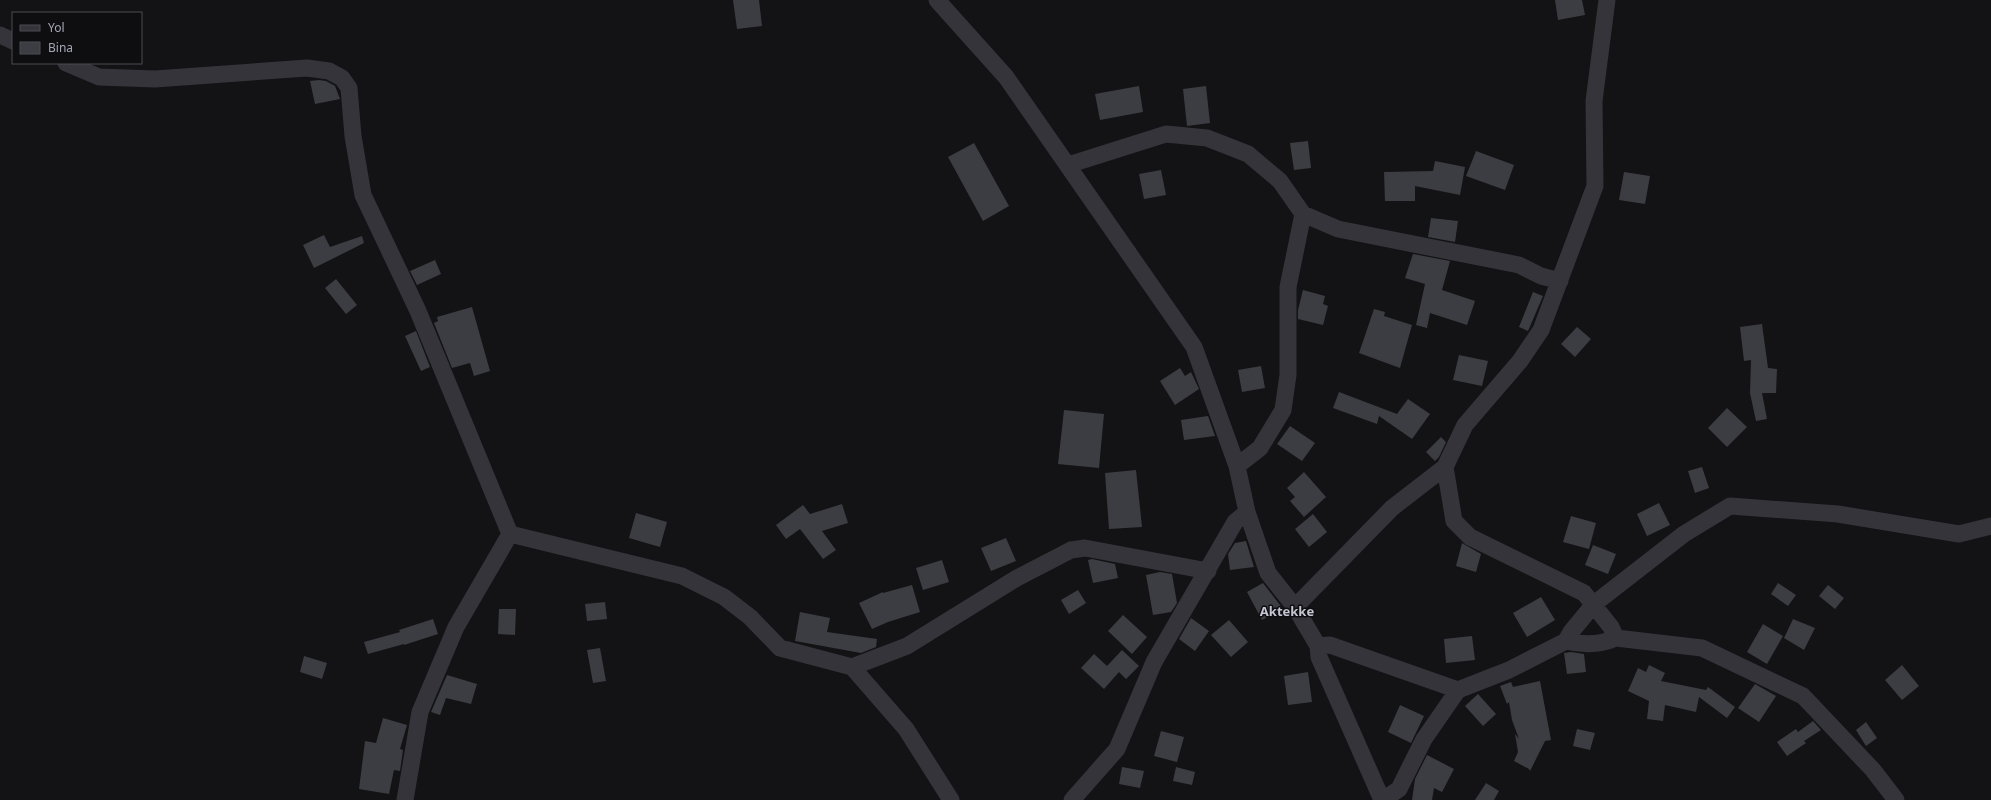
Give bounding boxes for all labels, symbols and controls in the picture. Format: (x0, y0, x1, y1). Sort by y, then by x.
legend (12, 12, 142, 64)
text: Yol (48, 19, 65, 36)
text: Bina (48, 39, 73, 56)
district label: Aktekke (1260, 602, 1314, 620)

